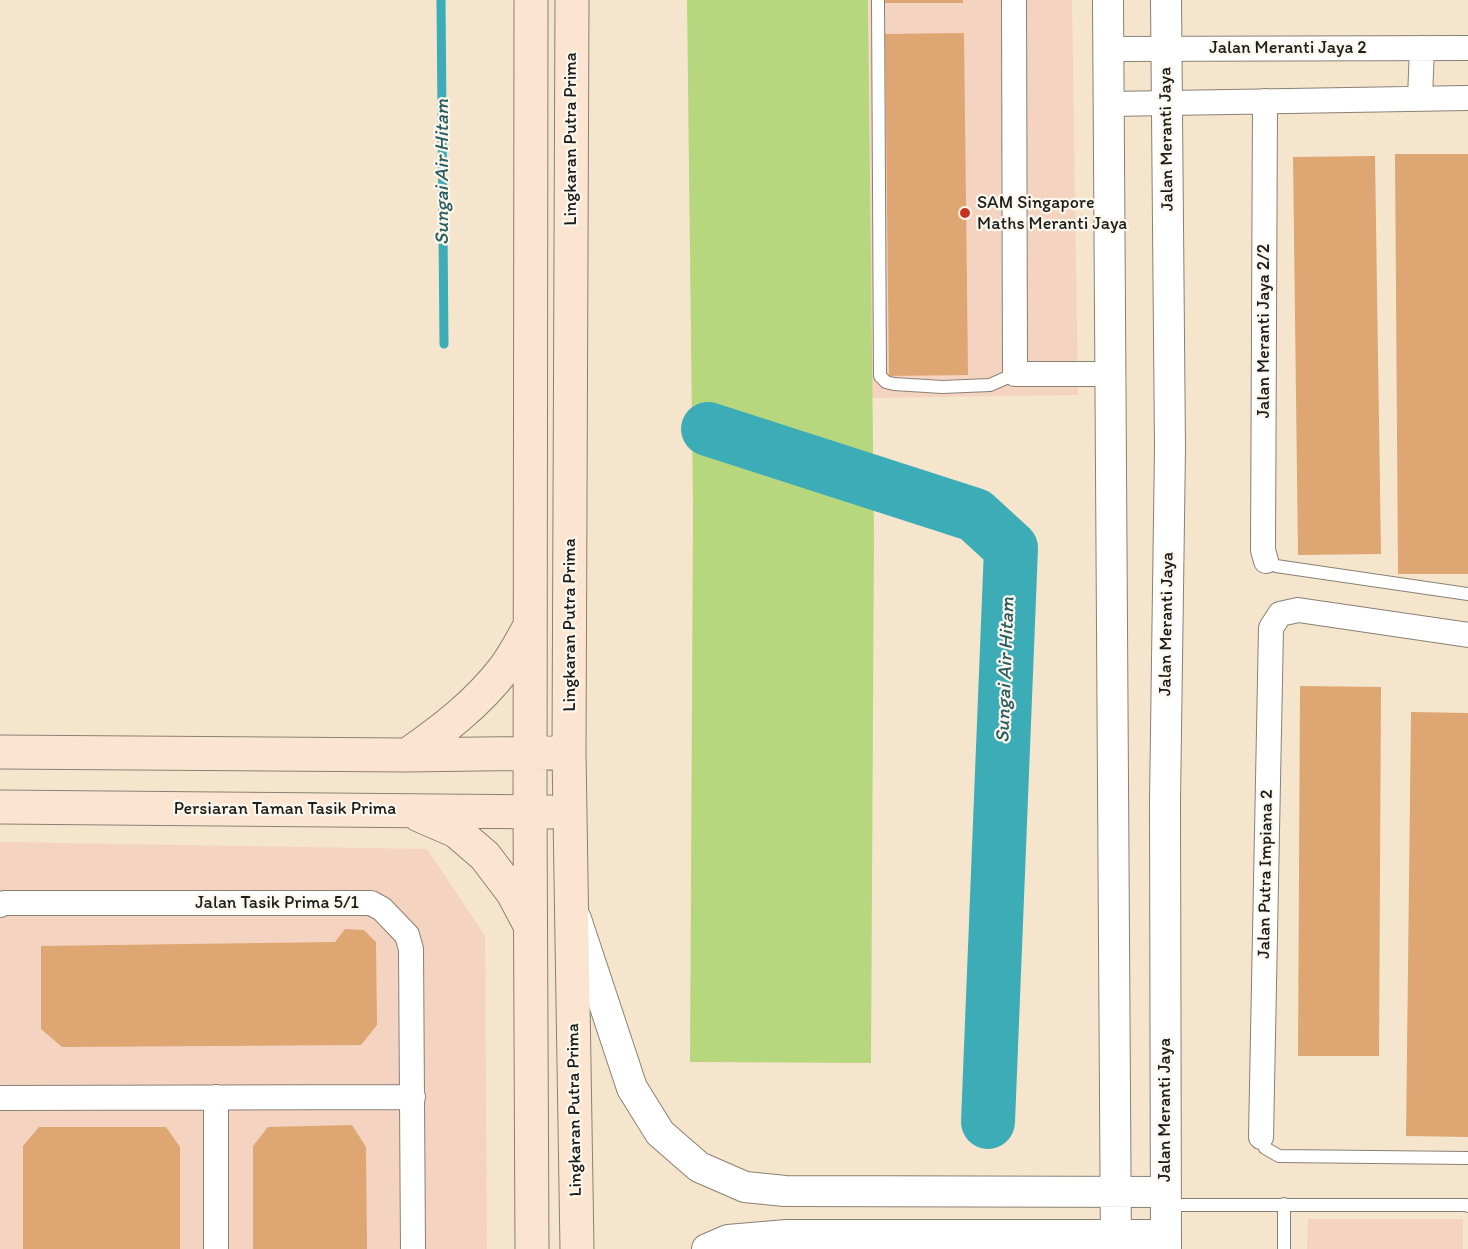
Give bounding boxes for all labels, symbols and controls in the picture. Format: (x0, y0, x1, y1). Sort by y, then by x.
street label: Jalan Meranti Jaya 2 (1209, 37, 1367, 59)
street label: Lingkaran Putra Prima (560, 52, 582, 226)
street label: Jalan Meranti Jaya (1155, 67, 1179, 211)
water label: Sungai Air Hitam (431, 99, 455, 245)
place label: SAM Singapore Maths Meranti Jaya (977, 192, 1127, 234)
marker: SAM Singapore Maths Meranti Jaya (958, 206, 972, 220)
street label: Jalan Meranti Jaya 2/2 (1253, 244, 1275, 418)
street label: Lingkaran Putra Prima (559, 538, 581, 712)
street label: Jalan Meranti Jaya (1155, 552, 1179, 696)
water label: Sungai Air Hitam (991, 597, 1021, 743)
street label: Jalan Putra Impiana 2 (1254, 789, 1278, 959)
street label: Persiaran Taman Tasik Prima (174, 798, 396, 820)
street label: Jalan Tasik Prima 5/1 (195, 892, 359, 914)
street label: Lingkaran Putra Prima (563, 1023, 587, 1197)
street label: Jalan Meranti Jaya (1154, 1038, 1176, 1182)

